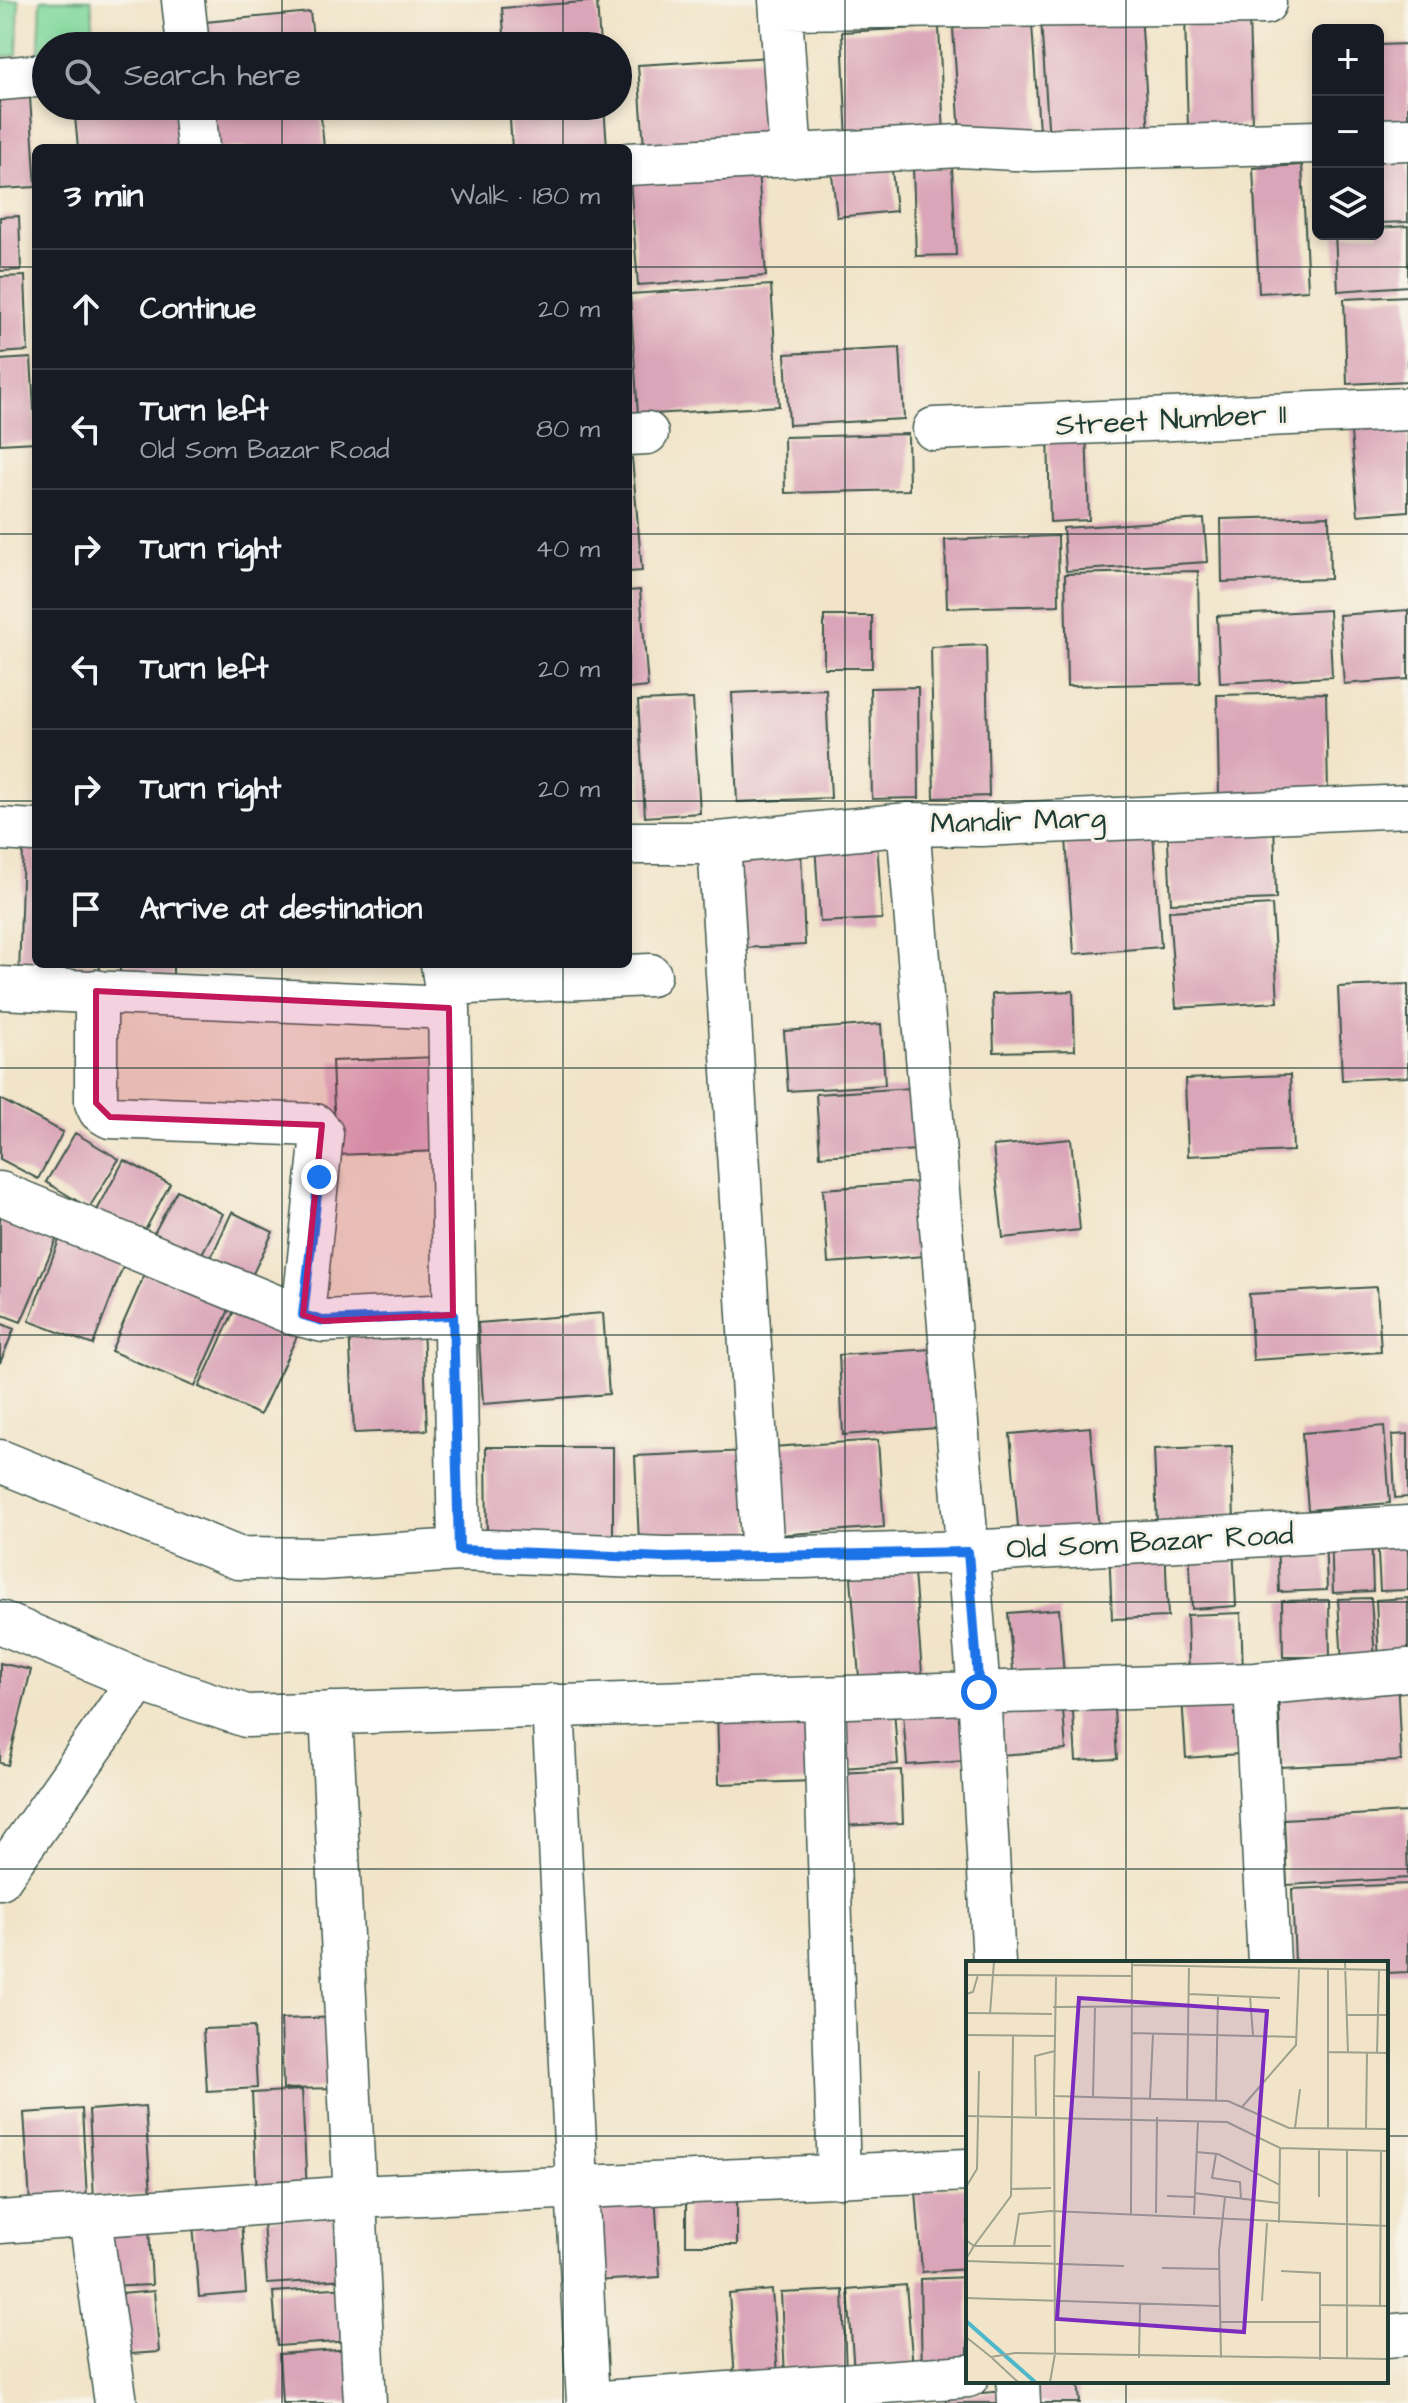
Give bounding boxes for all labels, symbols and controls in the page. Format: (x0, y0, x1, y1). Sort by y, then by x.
map controls (1312, 24, 1384, 240)
button: + (1312, 24, 1384, 96)
search box (32, 32, 632, 120)
icon: search (60, 54, 104, 98)
text: Search here (124, 55, 301, 97)
button: − (1312, 96, 1384, 168)
button: layers (1312, 168, 1384, 240)
text: 3 min (64, 172, 144, 220)
text: Walk · 180 m (451, 178, 600, 214)
icon: ahead (64, 287, 108, 331)
text: Continue (140, 288, 256, 330)
text: 20 m (538, 291, 600, 327)
text: Turn left (140, 390, 268, 432)
street label: Street Number 11 (1054, 393, 1288, 447)
icon: left (64, 407, 108, 451)
text: 80 m (536, 411, 600, 447)
text: Old Som Bazar Road (140, 432, 390, 468)
icon: right (64, 527, 108, 571)
text: Turn right (140, 528, 281, 570)
text: 40 m (535, 531, 600, 567)
icon: left (64, 647, 108, 691)
text: Turn left (140, 648, 268, 690)
text: 20 m (538, 651, 600, 687)
icon: right (64, 767, 108, 811)
text: Turn right (140, 768, 281, 810)
text: 20 m (538, 771, 600, 807)
street label: Mandir Marg (929, 797, 1107, 846)
icon: arrive (64, 887, 108, 931)
text: Arrive at destination (140, 888, 422, 930)
route end (301, 1159, 337, 1195)
street label: Old Som Bazar Road (1005, 1513, 1295, 1571)
route start (961, 1674, 997, 1710)
inset map (966, 1961, 1388, 2383)

